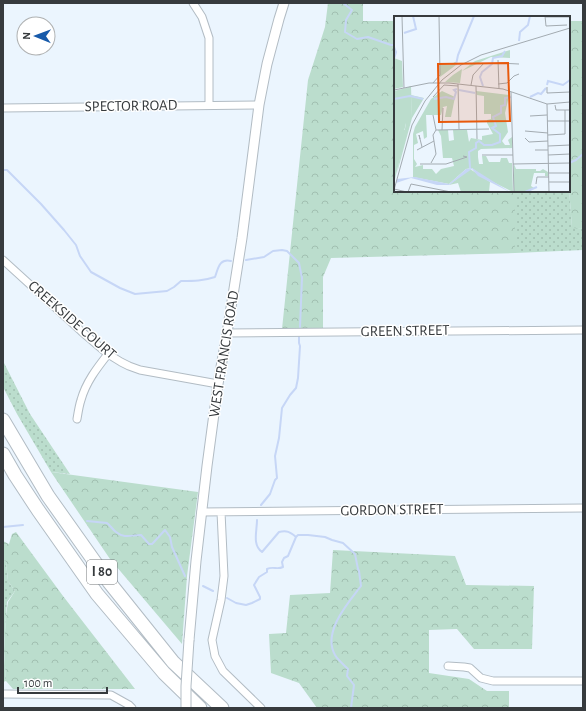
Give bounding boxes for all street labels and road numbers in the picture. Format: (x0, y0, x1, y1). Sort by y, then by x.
street label: SPECTOR ROAD (85, 98, 178, 114)
street label: CREEKSIDE COURT (25, 278, 119, 363)
street label: WEST FRANCIS ROAD (207, 289, 241, 418)
street label: GREEN STREET (360, 323, 450, 339)
street label: GORDON STREET (340, 502, 444, 518)
road number: I 80 (87, 560, 117, 584)

